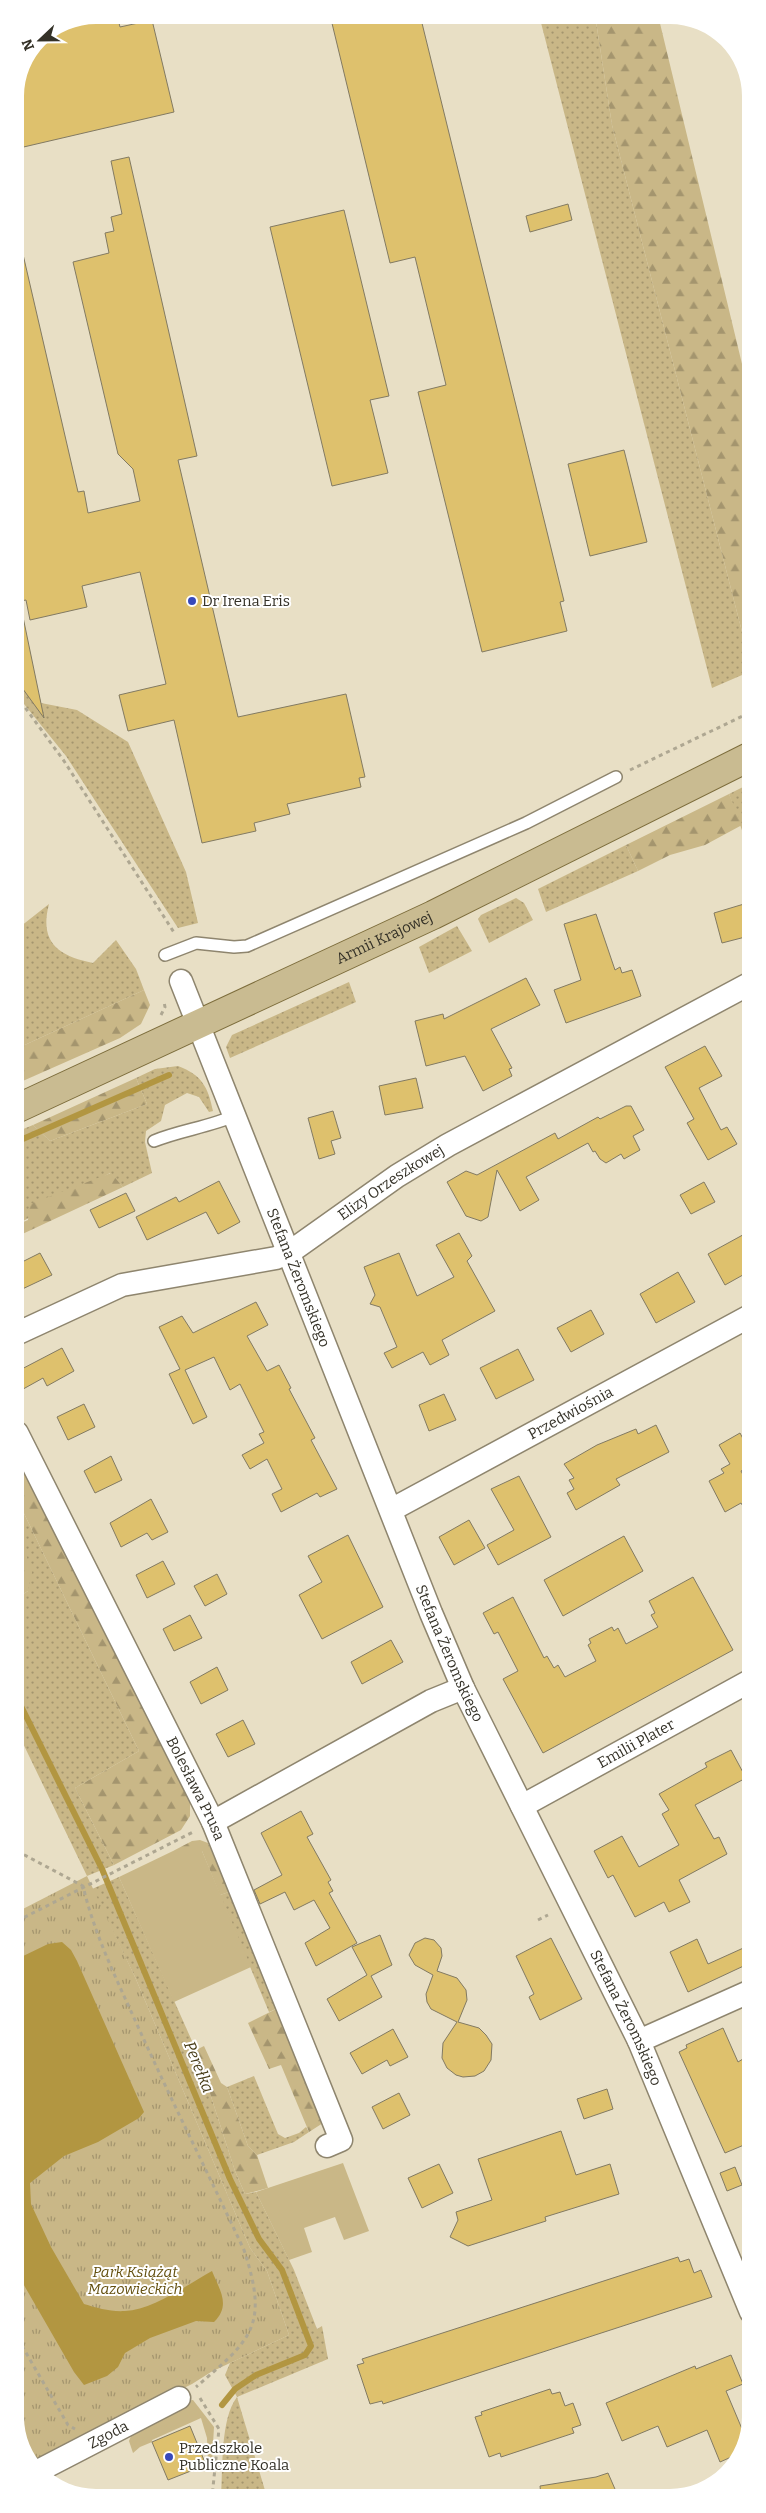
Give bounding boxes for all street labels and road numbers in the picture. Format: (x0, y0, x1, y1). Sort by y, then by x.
street label: Armii Krajowej (333, 908, 435, 968)
street label: Elizy Orzeszkowej (334, 1141, 447, 1224)
street label: Stefana Żeromskiego (263, 1206, 334, 1350)
street label: Przedwiośnia (525, 1383, 616, 1443)
street label: Stefana Żeromskiego (412, 1582, 487, 1725)
street label: Emilii Plater (594, 1715, 678, 1772)
street label: Bolesława Prusa (162, 1734, 229, 1843)
street label: Stefana Żeromskiego (586, 1947, 665, 2088)
street label: Zgoda (85, 2417, 131, 2453)

